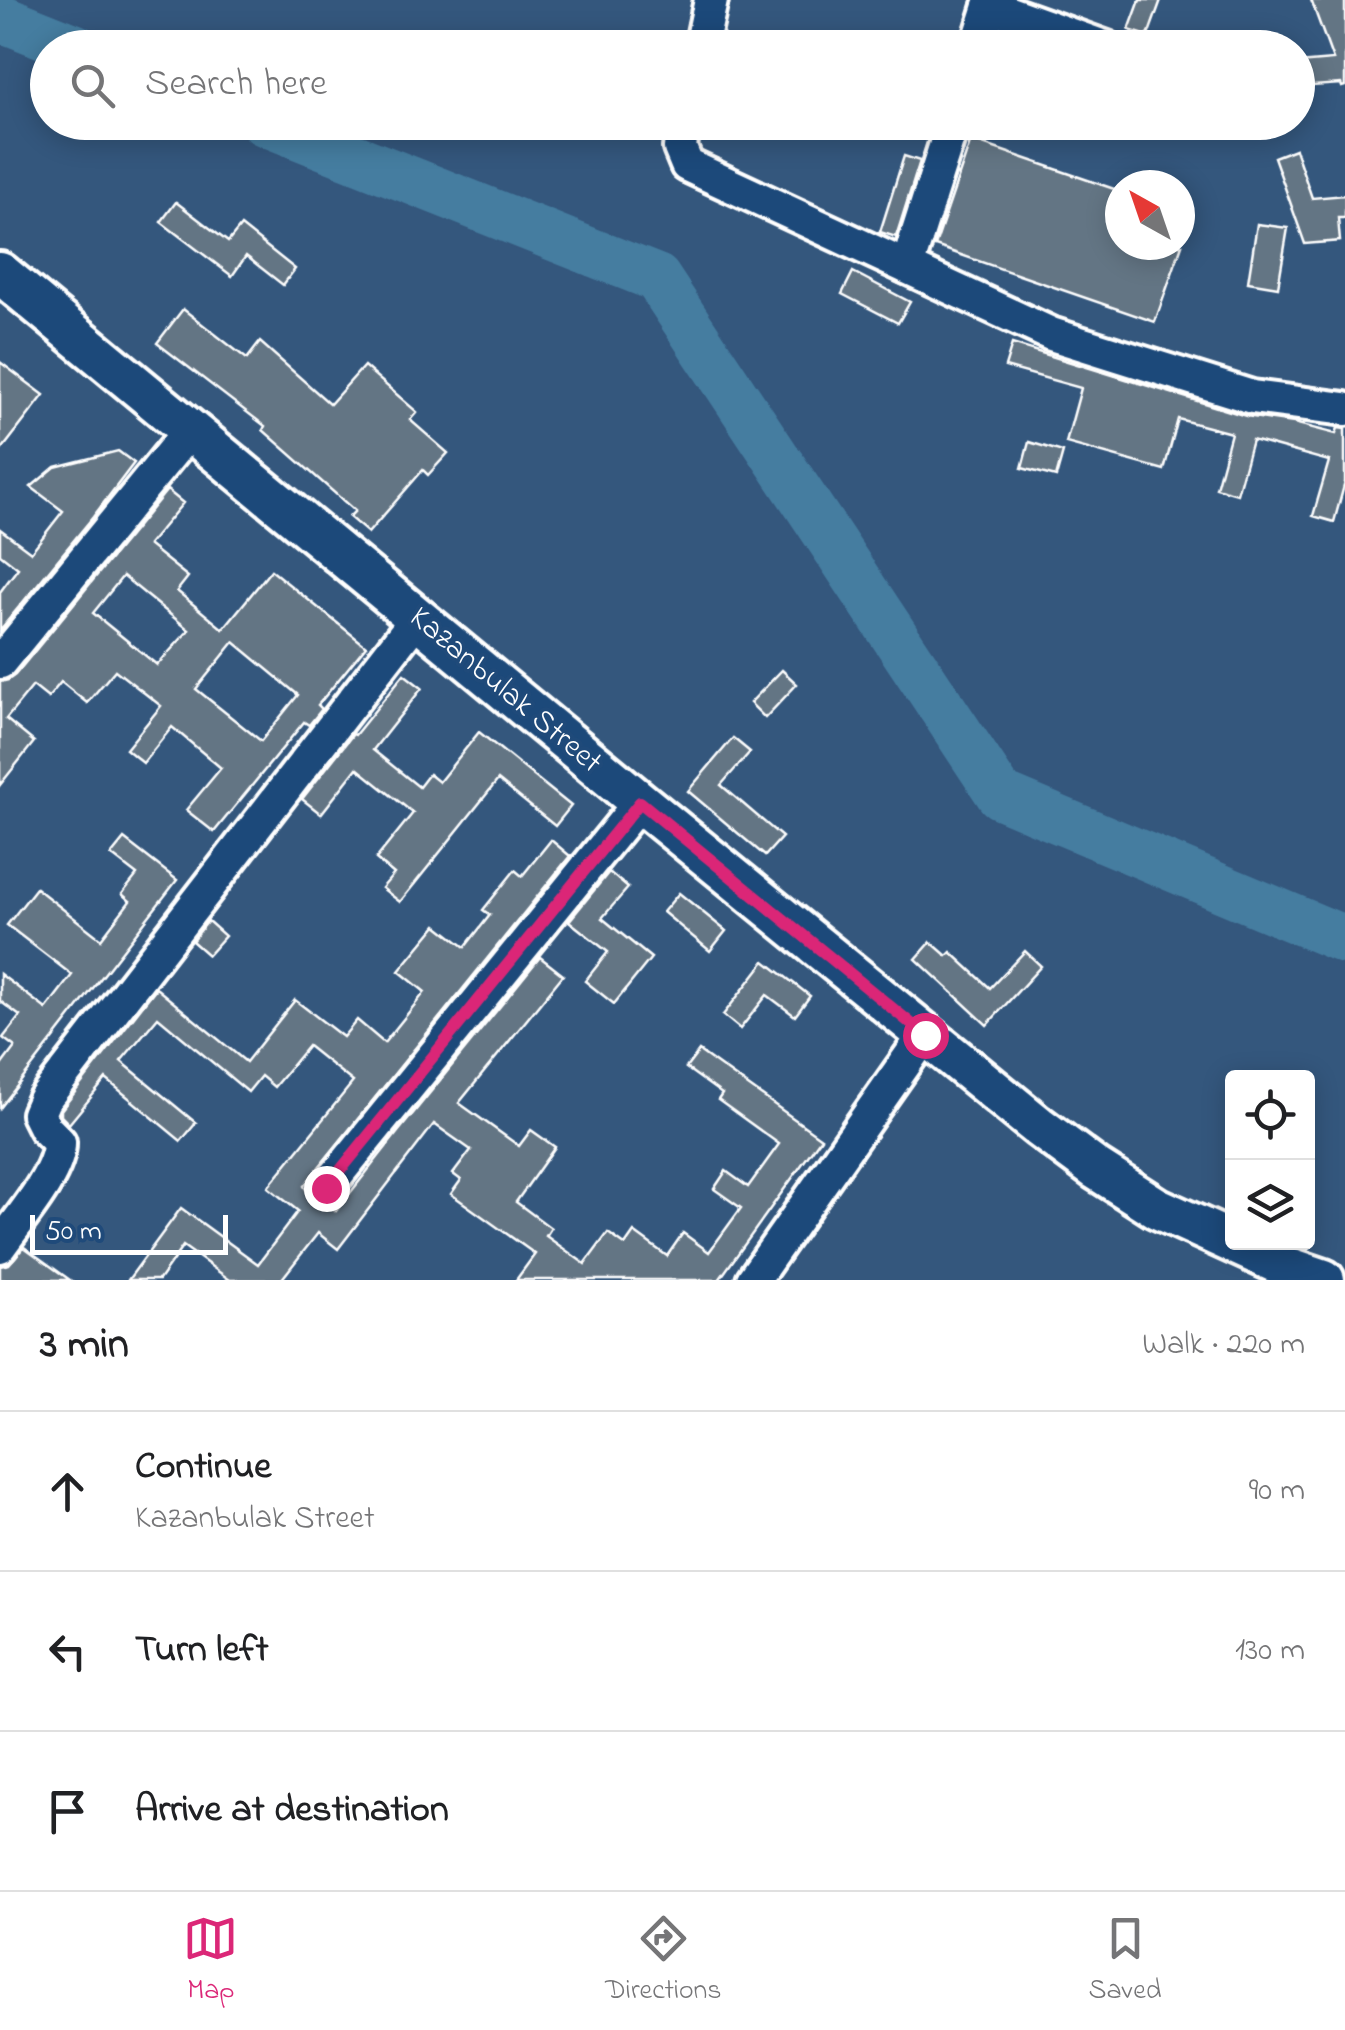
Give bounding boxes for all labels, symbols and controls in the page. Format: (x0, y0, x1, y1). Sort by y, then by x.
search box (30, 30, 1315, 140)
text: Search here (145, 57, 327, 113)
icon: search (65, 58, 120, 113)
north arrow (1105, 170, 1195, 260)
street label: Kazanbulak Street (398, 596, 612, 786)
route start (903, 1013, 949, 1059)
map controls (1225, 1070, 1315, 1250)
button: locate (1225, 1070, 1315, 1160)
button: layers (1225, 1160, 1315, 1250)
route end (304, 1166, 350, 1212)
scale bar (30, 1210, 228, 1254)
text: 50 m (45, 1212, 102, 1253)
text: 3 min (40, 1315, 129, 1376)
text: Walk · 220 m (1142, 1322, 1305, 1369)
text: Continue (135, 1440, 271, 1496)
icon: ahead (40, 1464, 95, 1519)
text: 90 m (1249, 1468, 1305, 1515)
text: Kazanbulak Street (135, 1496, 375, 1543)
text: Turn left (135, 1623, 268, 1679)
icon: left (40, 1624, 95, 1679)
text: 130 m (1235, 1628, 1305, 1675)
text: Arrive at destination (135, 1783, 449, 1839)
icon: arrive (40, 1784, 95, 1839)
tab: Map (183, 1911, 238, 2012)
tab: Directions (605, 1911, 722, 2012)
tab: Saved (1089, 1911, 1162, 2012)

